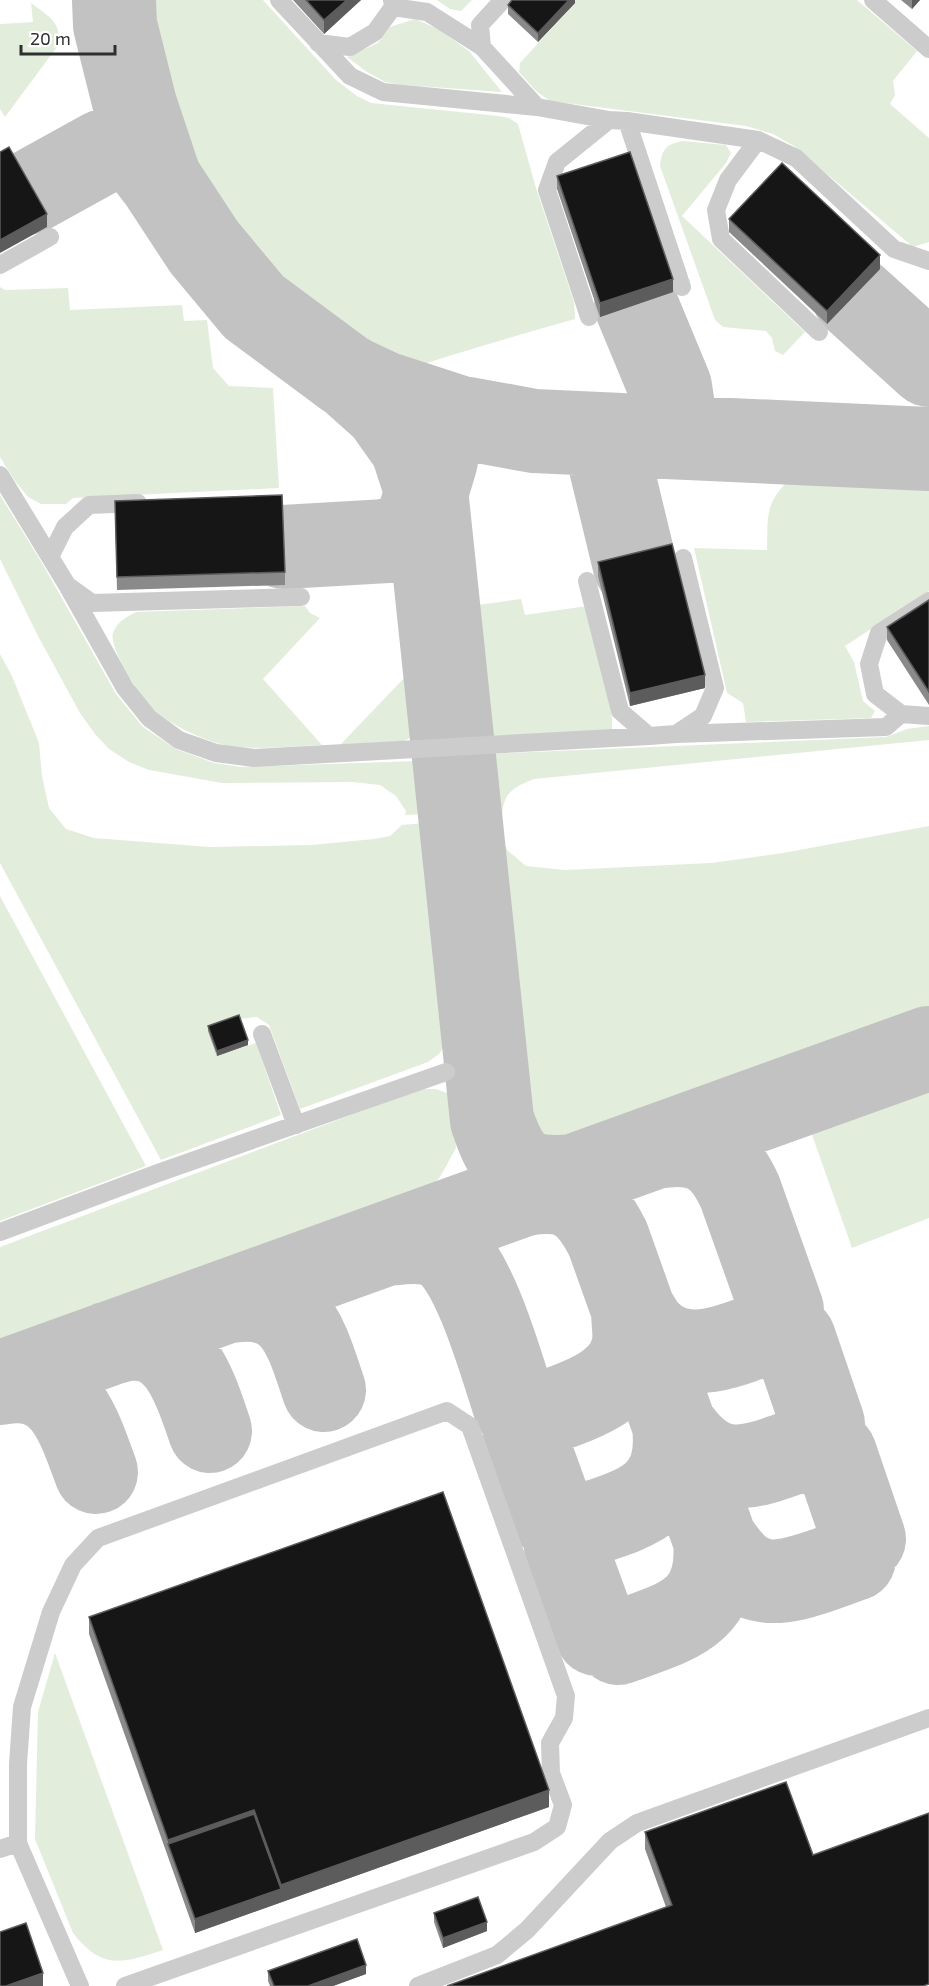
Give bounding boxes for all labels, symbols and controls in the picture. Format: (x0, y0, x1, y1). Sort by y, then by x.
scale bar (21, 18, 116, 56)
text: 20 m (30, 27, 71, 49)

